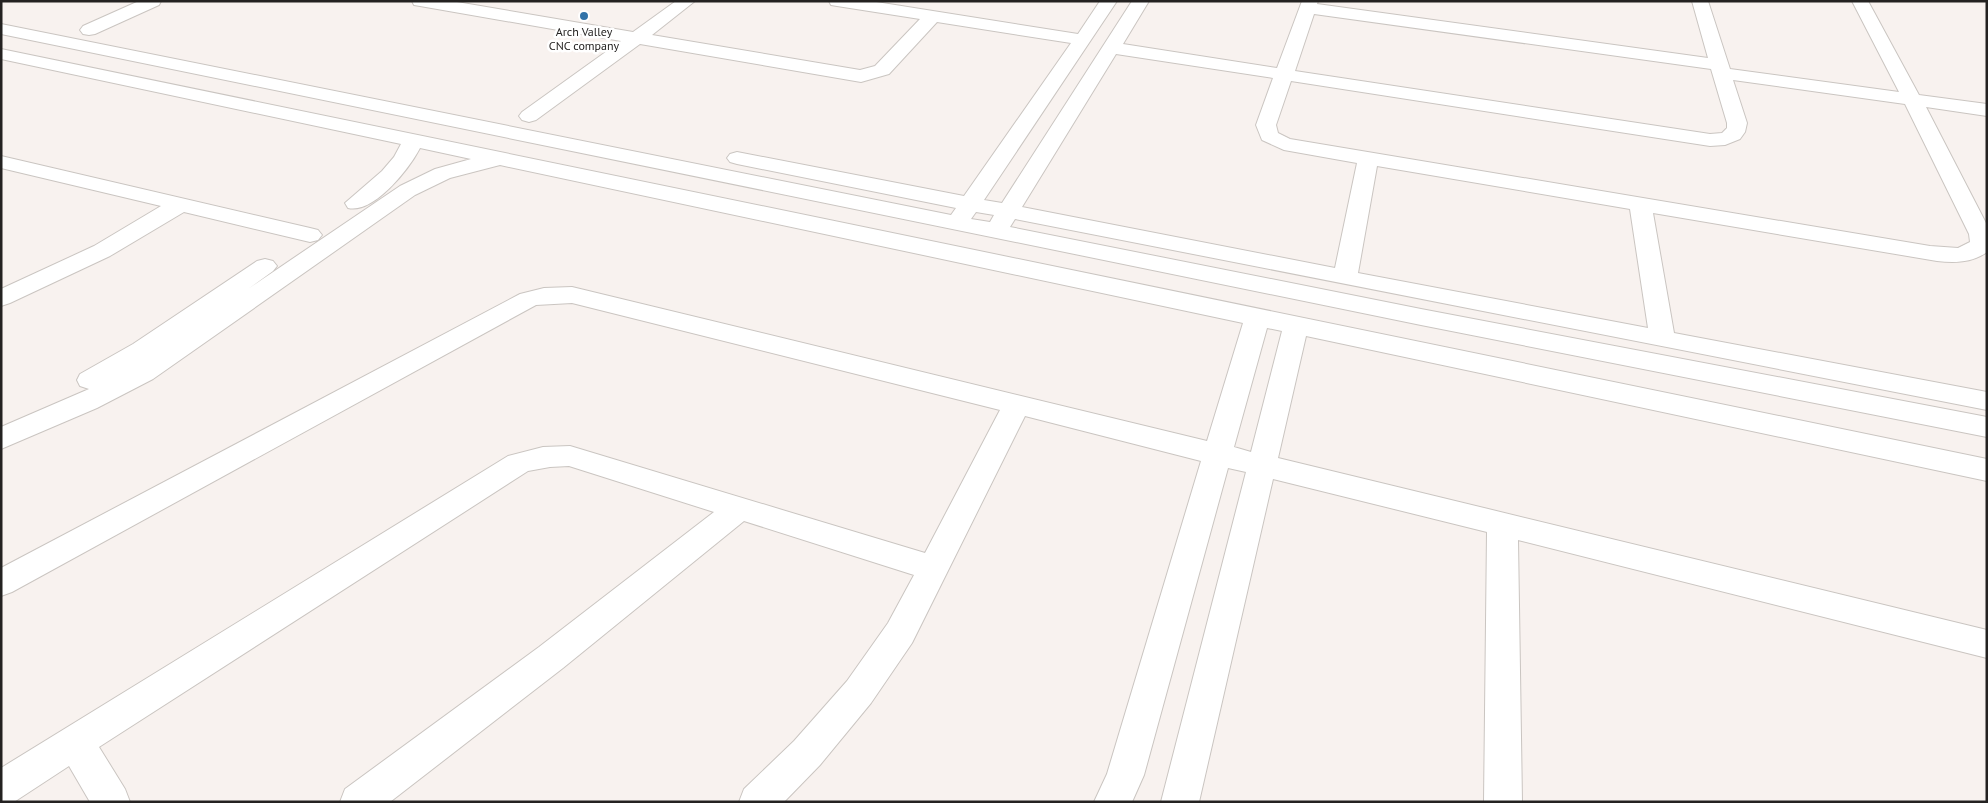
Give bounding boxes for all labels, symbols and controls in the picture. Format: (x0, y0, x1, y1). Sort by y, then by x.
marker: Arch Valley CNC company (578, 10, 590, 22)
place label: Arch Valley CNC company (549, 24, 620, 53)

